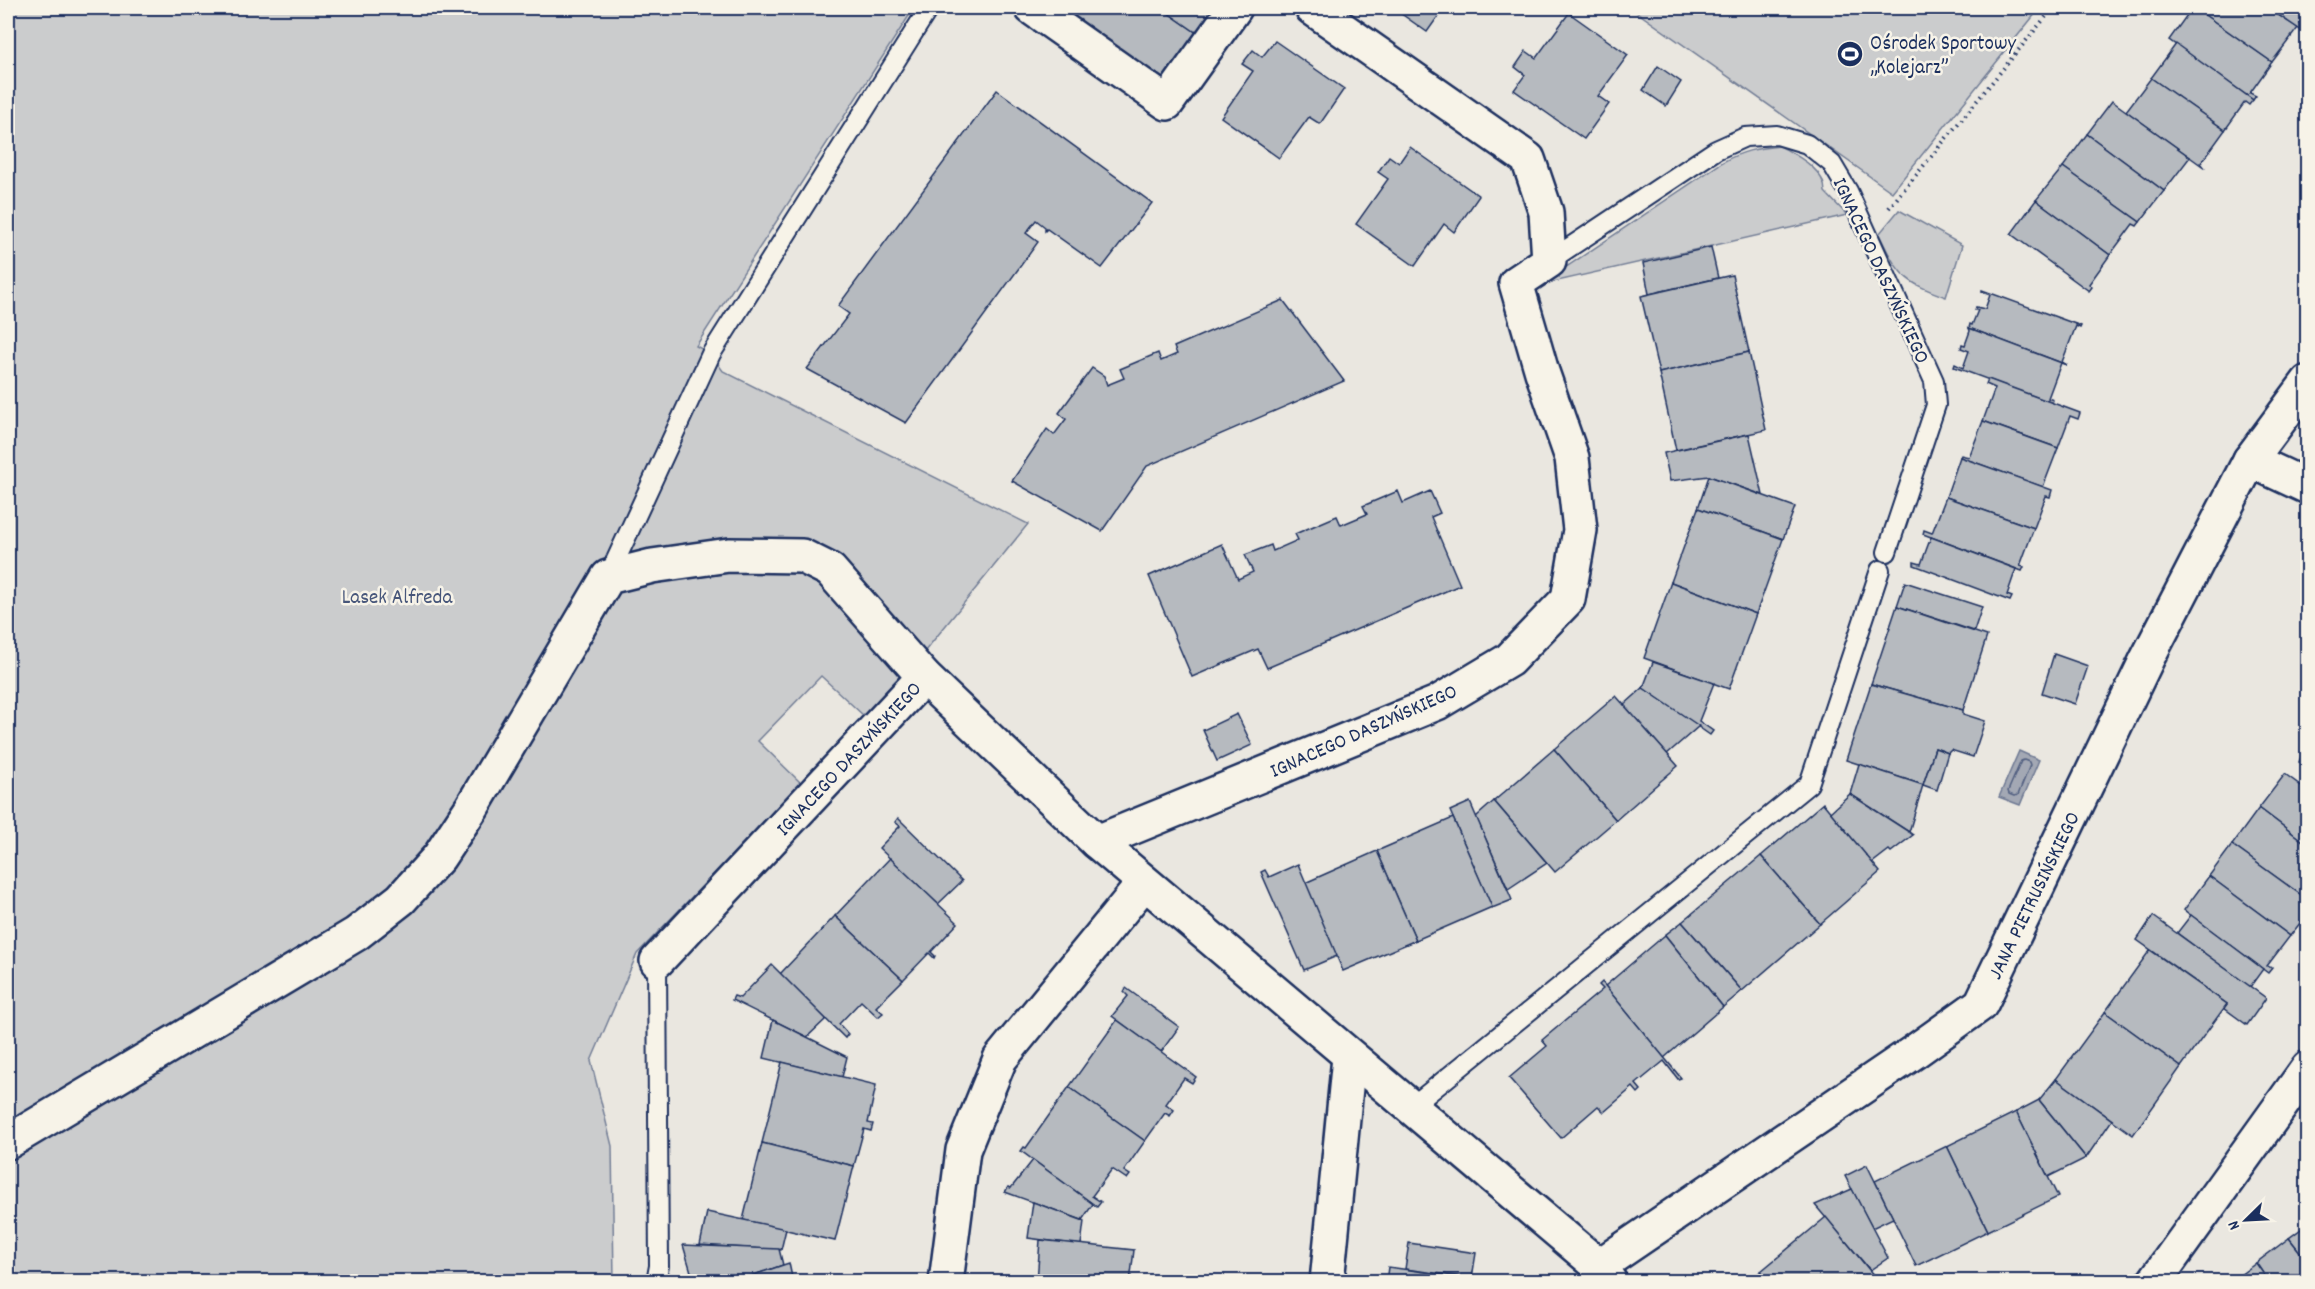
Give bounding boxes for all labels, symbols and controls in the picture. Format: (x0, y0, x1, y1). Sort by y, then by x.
place label: Ośrodek Sportowy „Kolejarz” (1870, 30, 2016, 84)
sports icon: Ośrodek Sportowy „Kolejarz” (1835, 39, 1865, 69)
street label: IGNACEGO DASZYŃSKIEGO (1823, 173, 1936, 369)
park label: Lasek Alfreda (342, 584, 453, 614)
street label: IGNACEGO DASZYŃSKIEGO (770, 676, 930, 844)
street label: IGNACEGO DASZYŃSKIEGO (1266, 678, 1463, 788)
street label: JANA PIETRUSIŃSKIEGO (1982, 807, 2089, 985)
north arrow (2216, 1190, 2276, 1250)
text: N (2222, 1217, 2247, 1233)

